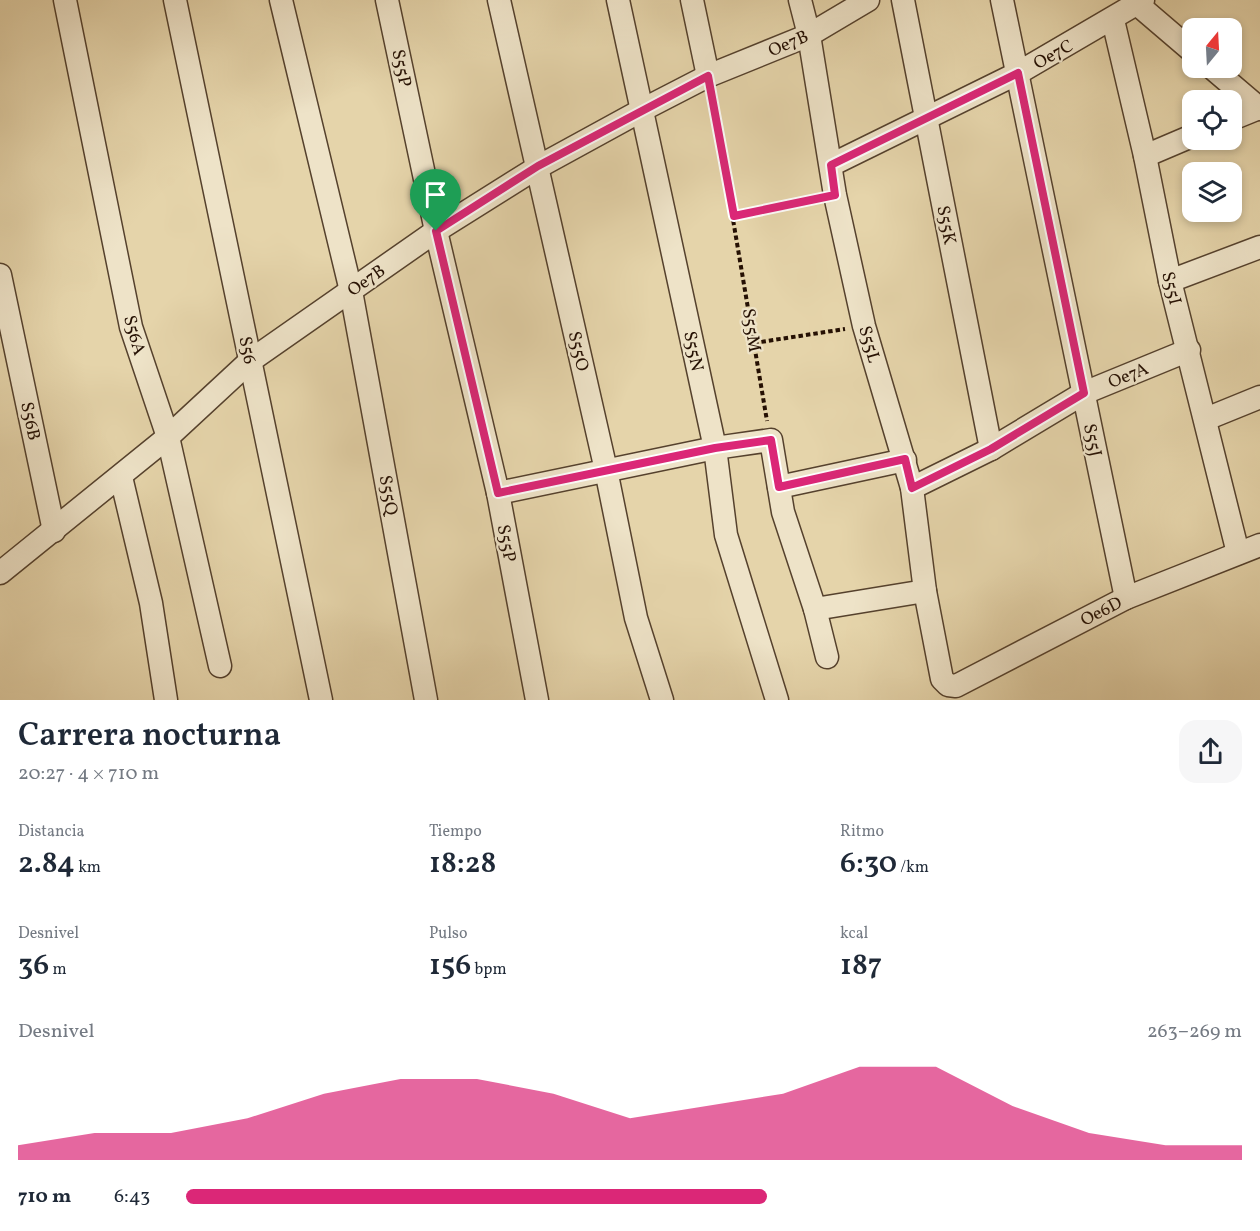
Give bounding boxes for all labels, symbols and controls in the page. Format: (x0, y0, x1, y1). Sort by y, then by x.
north arrow (1182, 18, 1242, 78)
map controls (1182, 18, 1242, 222)
street label: Oe7B (765, 25, 813, 64)
street label: Oe7C (1029, 34, 1078, 76)
street label: S55P (384, 47, 417, 89)
button: locate (1182, 90, 1242, 150)
button: layers (1182, 162, 1242, 222)
pin (410, 169, 461, 231)
icon: arrive (419, 178, 452, 211)
street label: S55K (929, 204, 962, 247)
street label: Oe7B (343, 259, 391, 303)
street label: S55I (1154, 269, 1187, 308)
street label: S55M (735, 307, 766, 354)
street label: S56A (116, 313, 151, 359)
street label: S55L (851, 323, 886, 366)
street label: S55O (561, 329, 594, 374)
street label: S55N (676, 329, 709, 374)
street label: S56 (231, 334, 262, 366)
street label: Oe7A (1105, 357, 1153, 396)
street label: S56B (13, 400, 46, 443)
street label: S55J (1076, 421, 1107, 459)
street label: S55Q (372, 473, 403, 518)
street label: S55P (490, 522, 521, 564)
street label: Oe6D (1076, 591, 1127, 633)
text: Carrera nocturna (18, 714, 281, 760)
button: share (1179, 720, 1242, 783)
text: 20:27 · 4 × 710 m (18, 760, 159, 788)
text: Distancia (18, 821, 84, 843)
text: Tiempo (429, 821, 482, 843)
text: Ritmo (840, 821, 884, 843)
text: 2.84 (18, 843, 75, 885)
text: 18:28 (429, 843, 496, 885)
text: 6:30 (840, 843, 897, 885)
text: km (75, 857, 101, 879)
text: /km (897, 857, 929, 879)
text: Desnivel (18, 923, 79, 945)
text: Pulso (429, 923, 467, 945)
text: kcal (840, 923, 868, 945)
text: 36 (18, 945, 49, 987)
text: 156 (429, 945, 471, 987)
text: 187 (840, 945, 882, 987)
text: m (49, 959, 67, 981)
text: bpm (471, 959, 507, 981)
text: Desnivel (18, 1018, 94, 1046)
text: 263–269 m (1147, 1018, 1242, 1046)
text: 710 m (18, 1183, 71, 1211)
text: 6:43 (114, 1183, 150, 1211)

